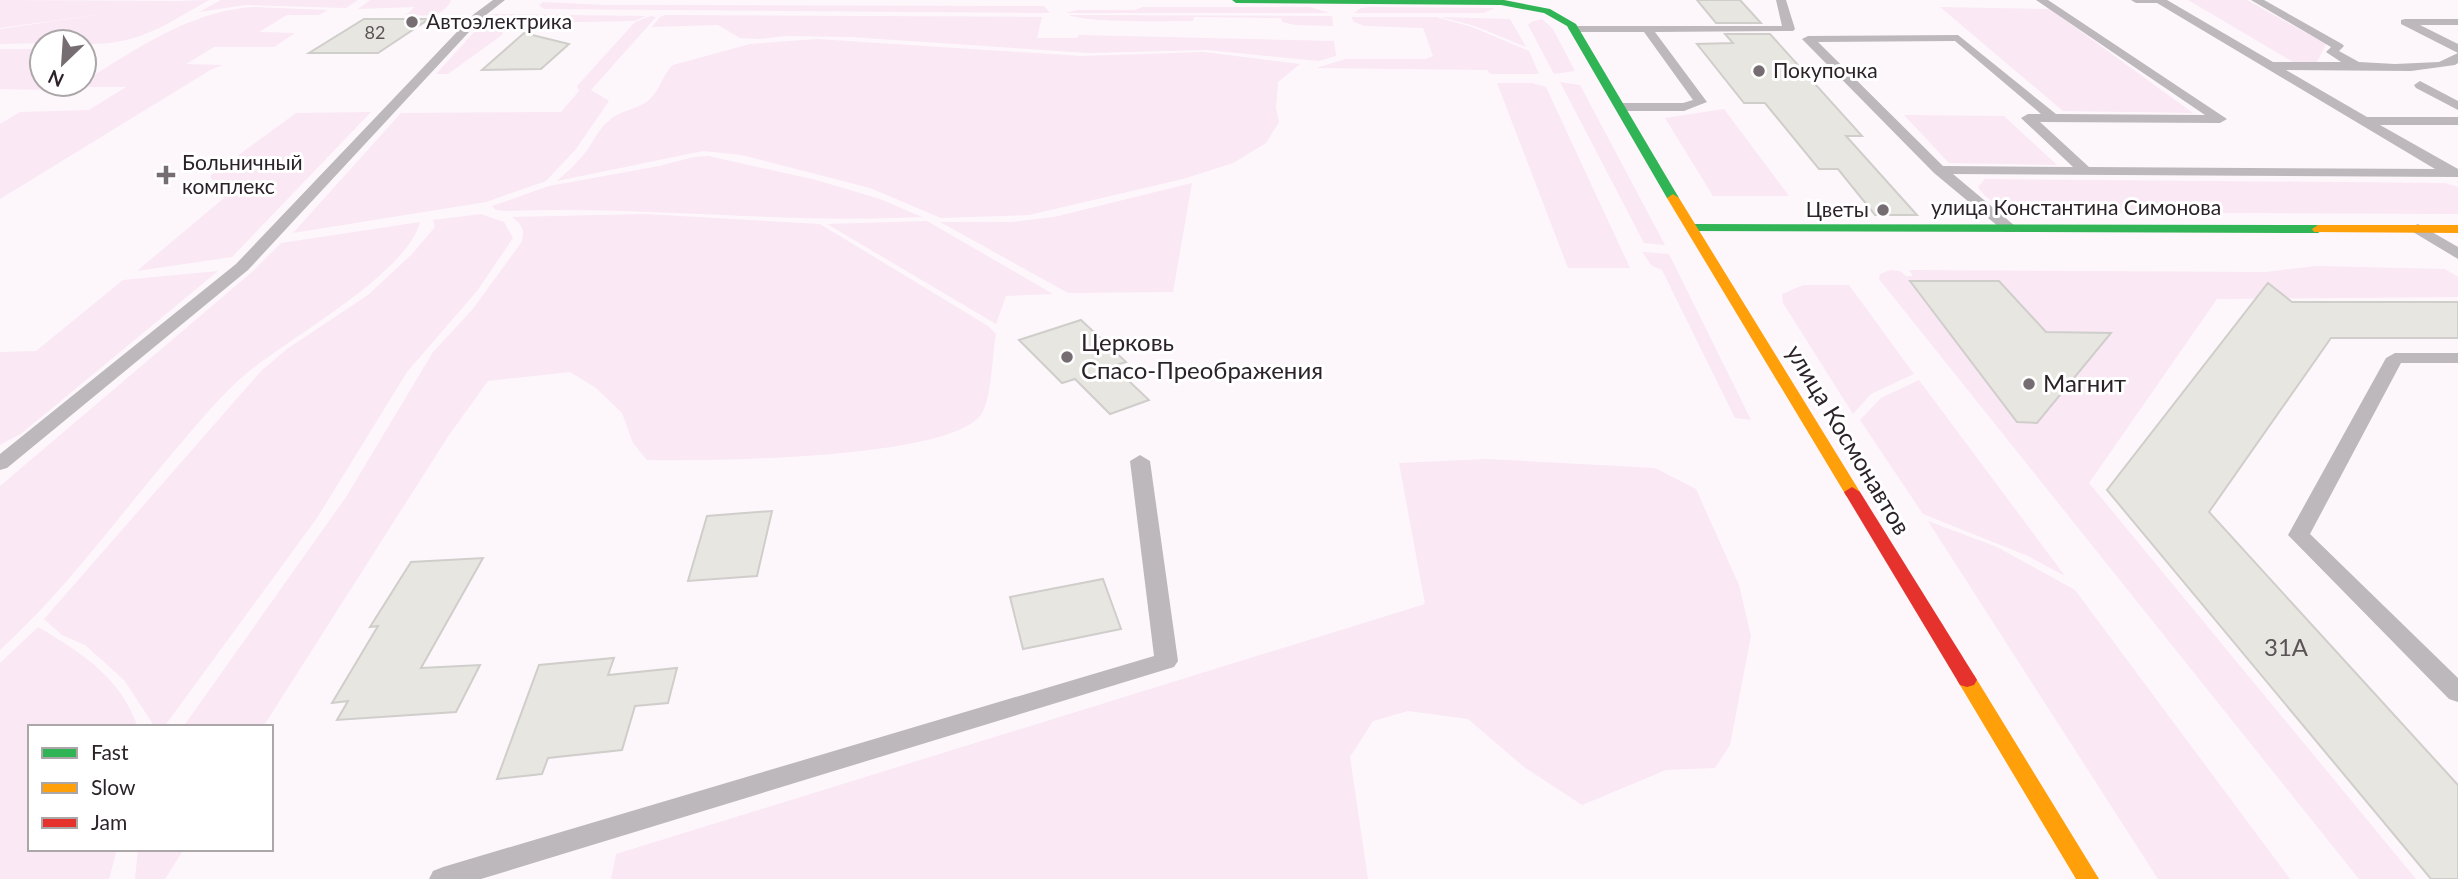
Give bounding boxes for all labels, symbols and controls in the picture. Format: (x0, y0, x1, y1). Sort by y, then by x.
place label: Автоэлектрика (426, 8, 572, 33)
marker: Автоэлектрика (404, 14, 420, 30)
house number: 82 (365, 21, 385, 43)
north arrow (28, 28, 98, 98)
place label: Покупочка (1773, 57, 1878, 82)
marker: Покупочка (1751, 63, 1767, 79)
text: N (44, 65, 67, 92)
place label: Больничный комплекс (182, 149, 303, 198)
marker: Больничный комплекс (156, 165, 176, 185)
street label: улица Константина Симонова (1931, 194, 2221, 219)
place label: Цветы (1806, 196, 1869, 221)
marker: Цветы (1875, 202, 1891, 218)
place label: Церковь Спасо-Преображения (1081, 327, 1323, 384)
street label: улица Космонавтов (1781, 339, 1918, 540)
marker: Церковь Спасо-Преображения (1059, 349, 1075, 365)
place label: Магнит (2043, 368, 2126, 397)
marker: Магнит (2021, 376, 2037, 392)
house number: 31А (2264, 632, 2309, 661)
legend (28, 725, 273, 851)
text: Fast (91, 739, 129, 764)
text: Slow (91, 774, 136, 799)
text: Jam (91, 809, 127, 834)

